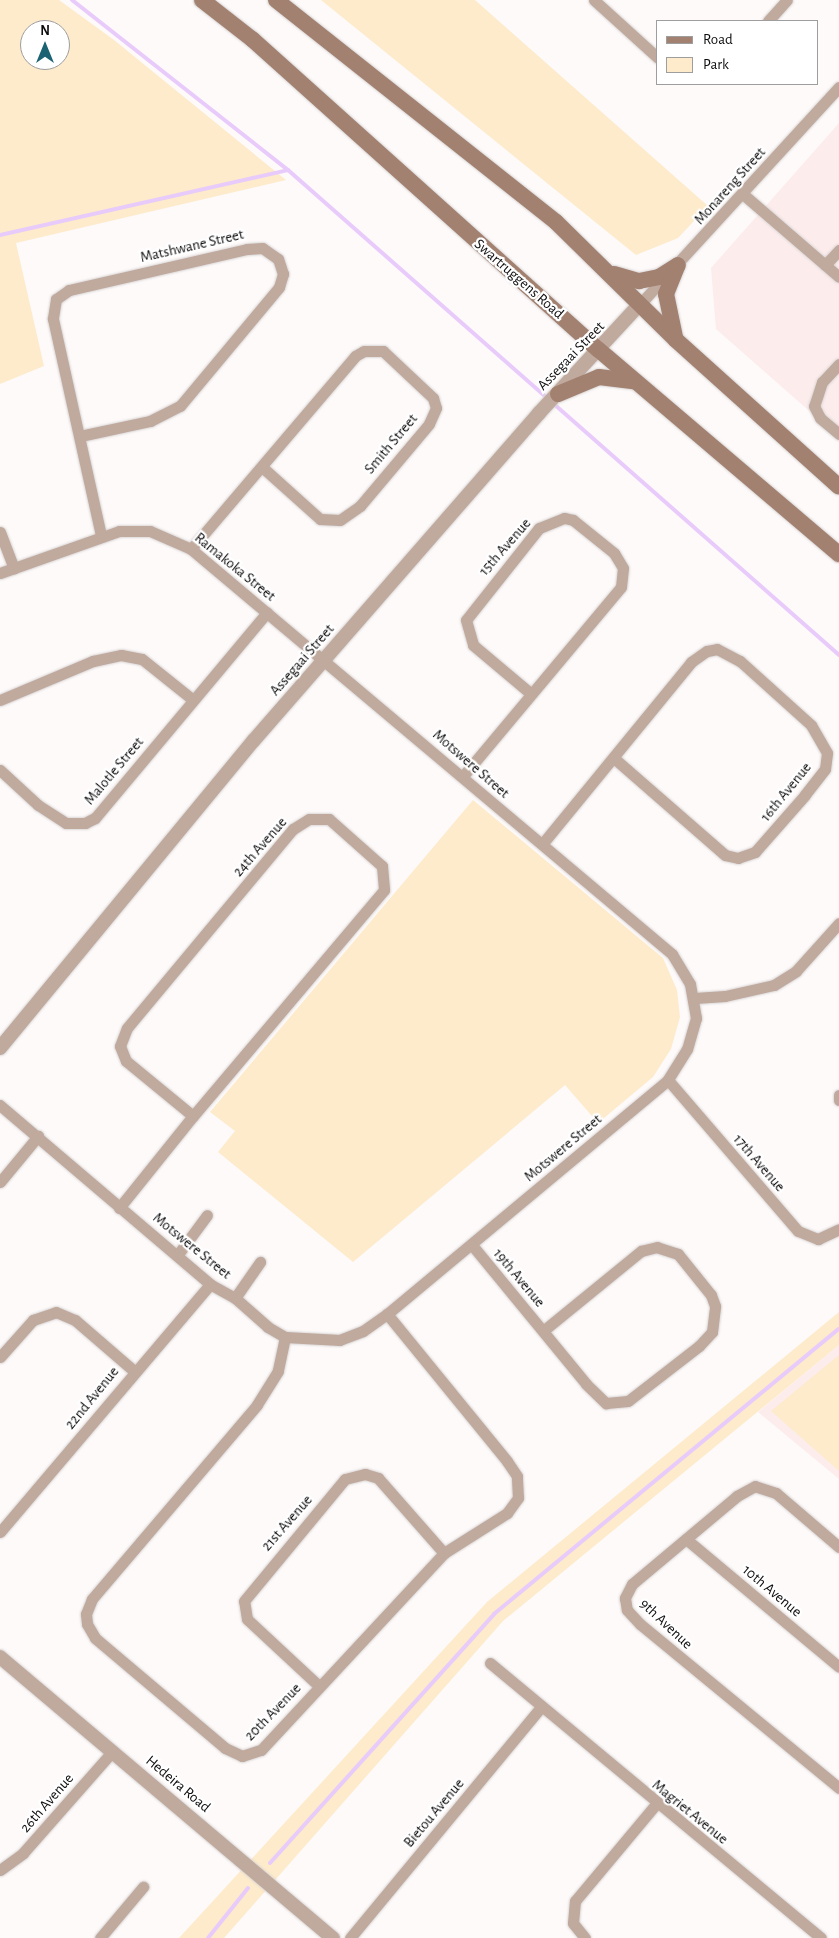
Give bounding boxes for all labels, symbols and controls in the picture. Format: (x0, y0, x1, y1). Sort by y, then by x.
north arrow (20, 20, 70, 70)
legend (656, 20, 819, 85)
text: N (40, 24, 50, 38)
text: Road (703, 32, 733, 47)
text: Park (703, 57, 729, 72)
street label: Monareng Street (691, 144, 769, 228)
street label: Matshwane Street (139, 225, 245, 267)
street label: Swartruggens Road (471, 235, 567, 323)
street label: Assegaai Street (534, 318, 608, 394)
street label: Smith Street (361, 410, 421, 478)
street label: 15th Avenue (475, 515, 535, 579)
street label: Ramakoka Street (191, 529, 279, 605)
street label: Assegaai Street (266, 621, 338, 699)
street label: Motswere Street (429, 726, 513, 802)
street label: Malotle Street (80, 733, 148, 809)
street label: 16th Avenue (757, 759, 815, 825)
street label: 24th Avenue (229, 814, 291, 880)
street label: Motswere Street (521, 1110, 605, 1186)
street label: 17th Avenue (729, 1131, 789, 1195)
street label: Motswere Street (149, 1209, 235, 1283)
street label: 19th Avenue (489, 1245, 549, 1311)
street label: 22nd Avenue (61, 1363, 123, 1433)
street label: 21st Avenue (258, 1491, 316, 1555)
street label: 10th Avenue (739, 1561, 805, 1621)
street label: 9th Avenue (636, 1595, 696, 1653)
street label: 20th Avenue (241, 1679, 305, 1745)
street label: Hedeira Road (142, 1752, 214, 1816)
street label: 26th Avenue (16, 1770, 78, 1836)
street label: Bietou Avenue (400, 1775, 468, 1851)
street label: Magriet Avenue (648, 1776, 732, 1848)

